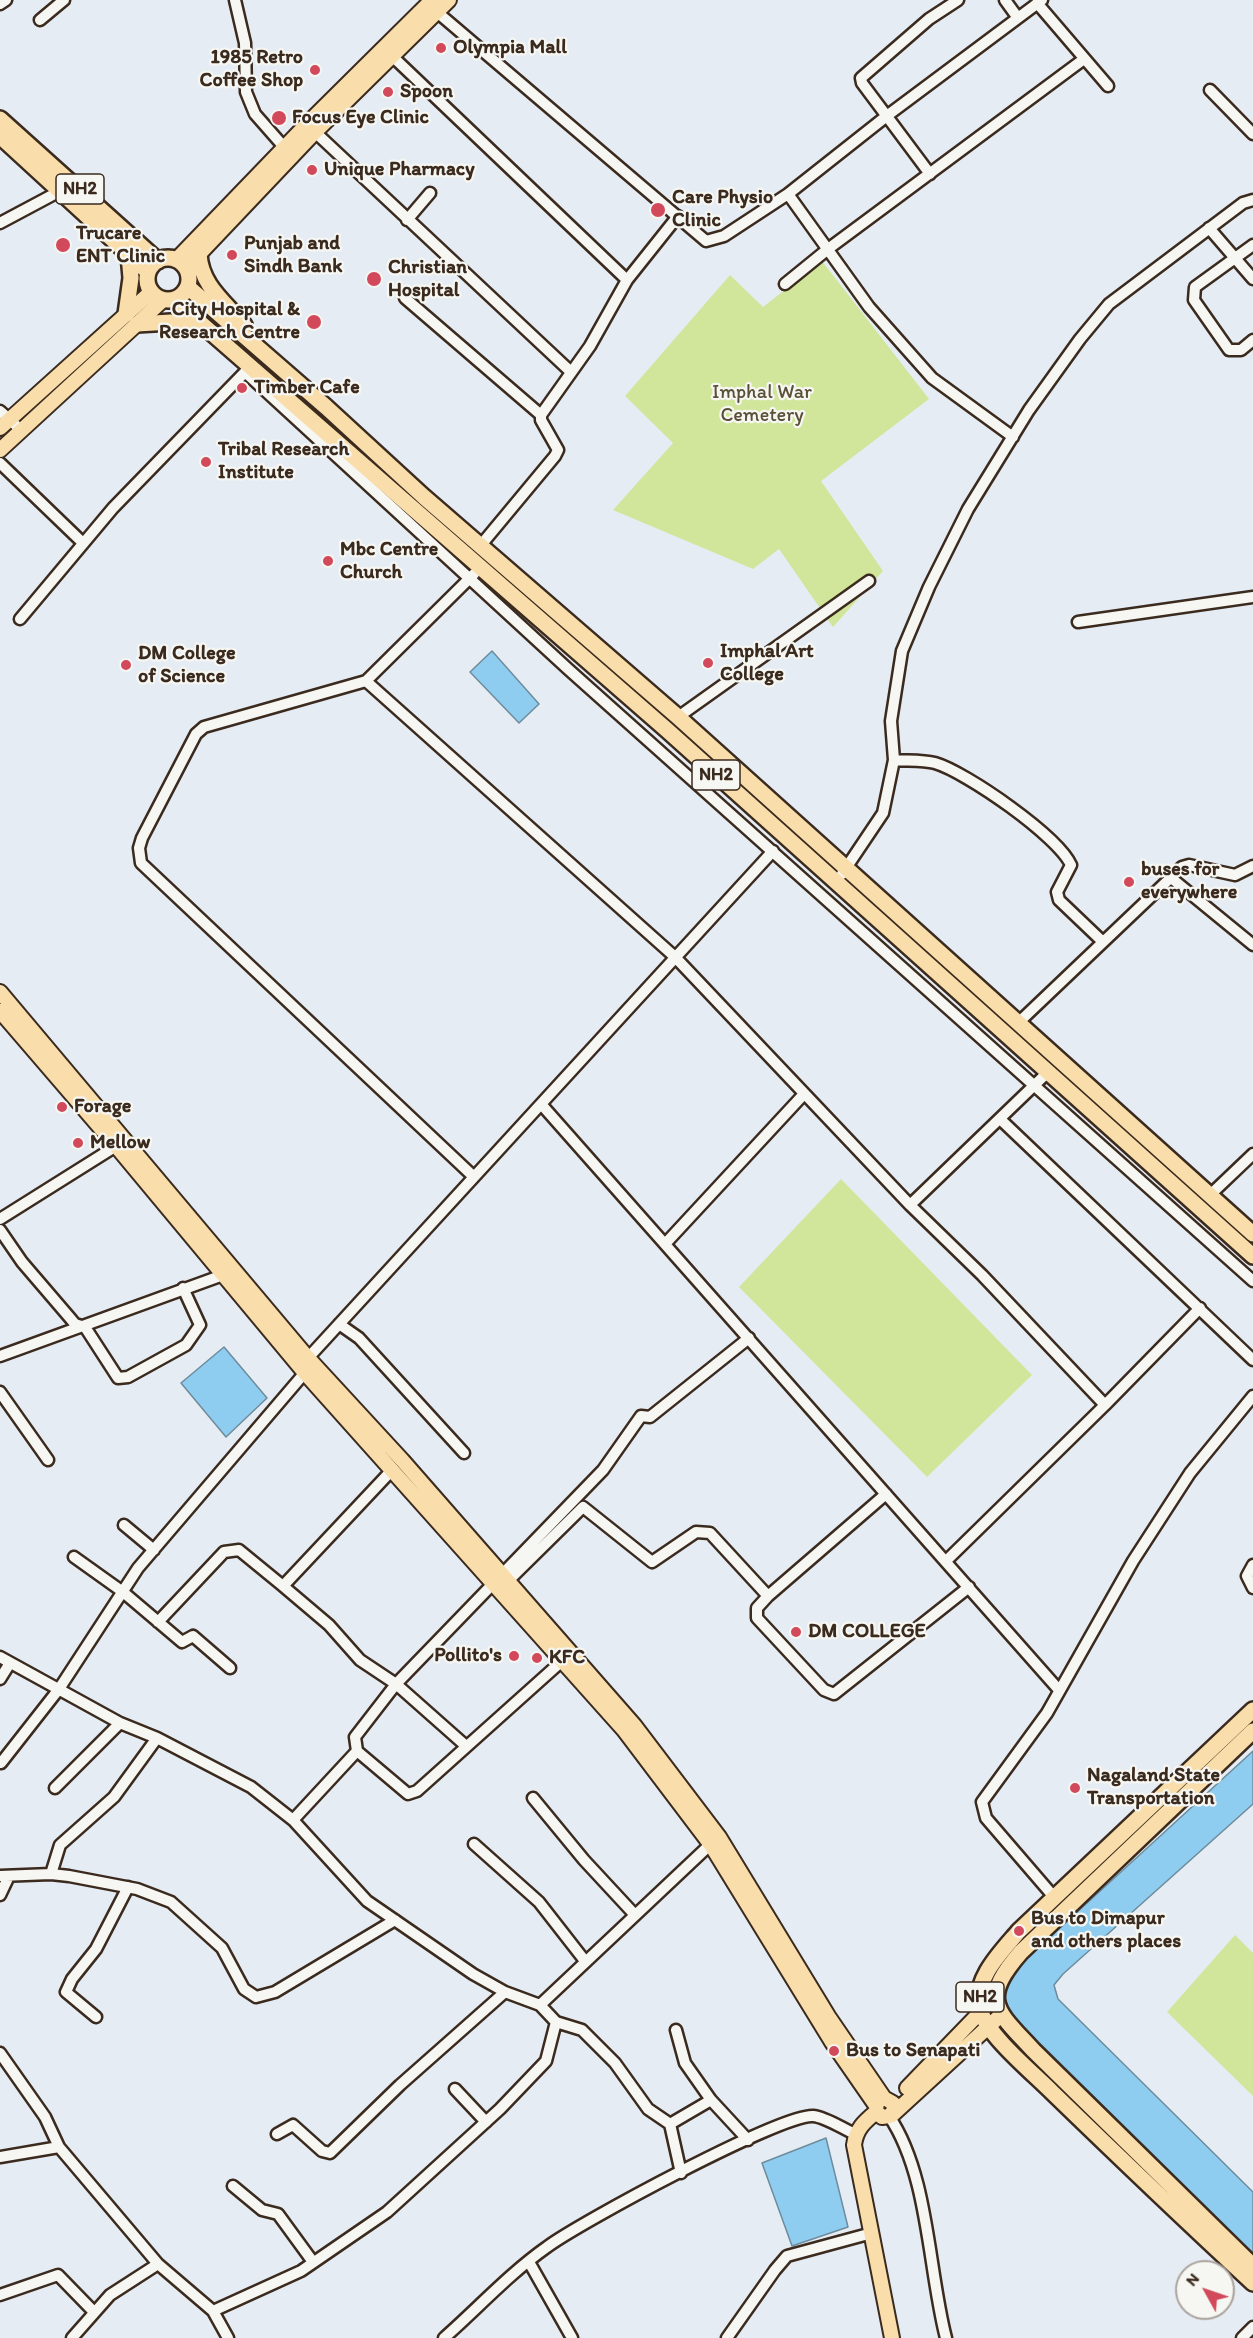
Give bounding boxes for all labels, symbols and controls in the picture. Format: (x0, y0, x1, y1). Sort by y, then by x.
place label: Olympia Mall (453, 36, 567, 60)
marker: Olympia Mall (434, 41, 448, 55)
place label: 1985 Retro Coffee Shop (200, 46, 303, 93)
marker: 1985 Retro Coffee Shop (308, 63, 322, 77)
place label: Spoon (400, 80, 453, 104)
marker: Spoon (381, 85, 395, 99)
place label: Focus Eye Clinic (292, 106, 429, 130)
marker: Focus Eye Clinic (270, 109, 288, 127)
place label: Unique Pharmacy (324, 158, 475, 182)
marker: Unique Pharmacy (305, 163, 319, 177)
road number: NH2 (56, 174, 104, 204)
place label: Care Physio Clinic (672, 186, 773, 233)
marker: Care Physio Clinic (649, 201, 667, 219)
place label: Trucare ENT Clinic (76, 222, 165, 269)
place label: Punjab and Sindh Bank (244, 232, 342, 279)
marker: Trucare ENT Clinic (54, 236, 72, 254)
marker: Punjab and Sindh Bank (225, 248, 239, 262)
place label: Christian Hospital (388, 256, 467, 303)
marker: Christian Hospital (365, 270, 383, 288)
place label: City Hospital & Research Centre (159, 298, 300, 345)
marker: City Hospital & Research Centre (305, 313, 323, 331)
place label: Timber Cafe (254, 376, 360, 400)
marker: Timber Cafe (235, 381, 249, 395)
park label: Imphal War Cemetery (712, 381, 812, 428)
place label: Tribal Research Institute (218, 438, 349, 485)
marker: Tribal Research Institute (199, 455, 213, 469)
place label: Mbc Centre Church (340, 538, 438, 585)
marker: Mbc Centre Church (321, 554, 335, 568)
place label: Imphal Art College (720, 640, 814, 687)
place label: DM College of Science (138, 642, 236, 689)
marker: Imphal Art College (701, 656, 715, 670)
marker: DM College of Science (119, 658, 133, 672)
road number: NH2 (692, 760, 740, 790)
place label: buses for everywhere (1141, 858, 1237, 905)
marker: buses for everywhere (1122, 875, 1136, 889)
place label: Forage (74, 1095, 131, 1119)
marker: Forage (55, 1100, 69, 1114)
place label: Mellow (90, 1131, 150, 1155)
marker: Mellow (71, 1136, 85, 1150)
place label: DM COLLEGE (808, 1620, 926, 1644)
marker: DM COLLEGE (789, 1625, 803, 1639)
place label: Pollito's (434, 1644, 502, 1668)
place label: KFC (549, 1646, 585, 1670)
marker: Pollito's (507, 1649, 521, 1663)
marker: KFC (530, 1651, 544, 1665)
place label: Nagaland State Transportation (1087, 1764, 1220, 1811)
marker: Nagaland State Transportation (1068, 1781, 1082, 1795)
place label: Bus to Dimapur and others places (1031, 1907, 1181, 1954)
marker: Bus to Dimapur and others places (1012, 1924, 1026, 1938)
road number: NH2 (956, 1982, 1004, 2012)
place label: Bus to Senapati (846, 2039, 980, 2063)
marker: Bus to Senapati (827, 2044, 841, 2058)
north arrow (1175, 2260, 1235, 2320)
text: N (1182, 2269, 1203, 2290)

